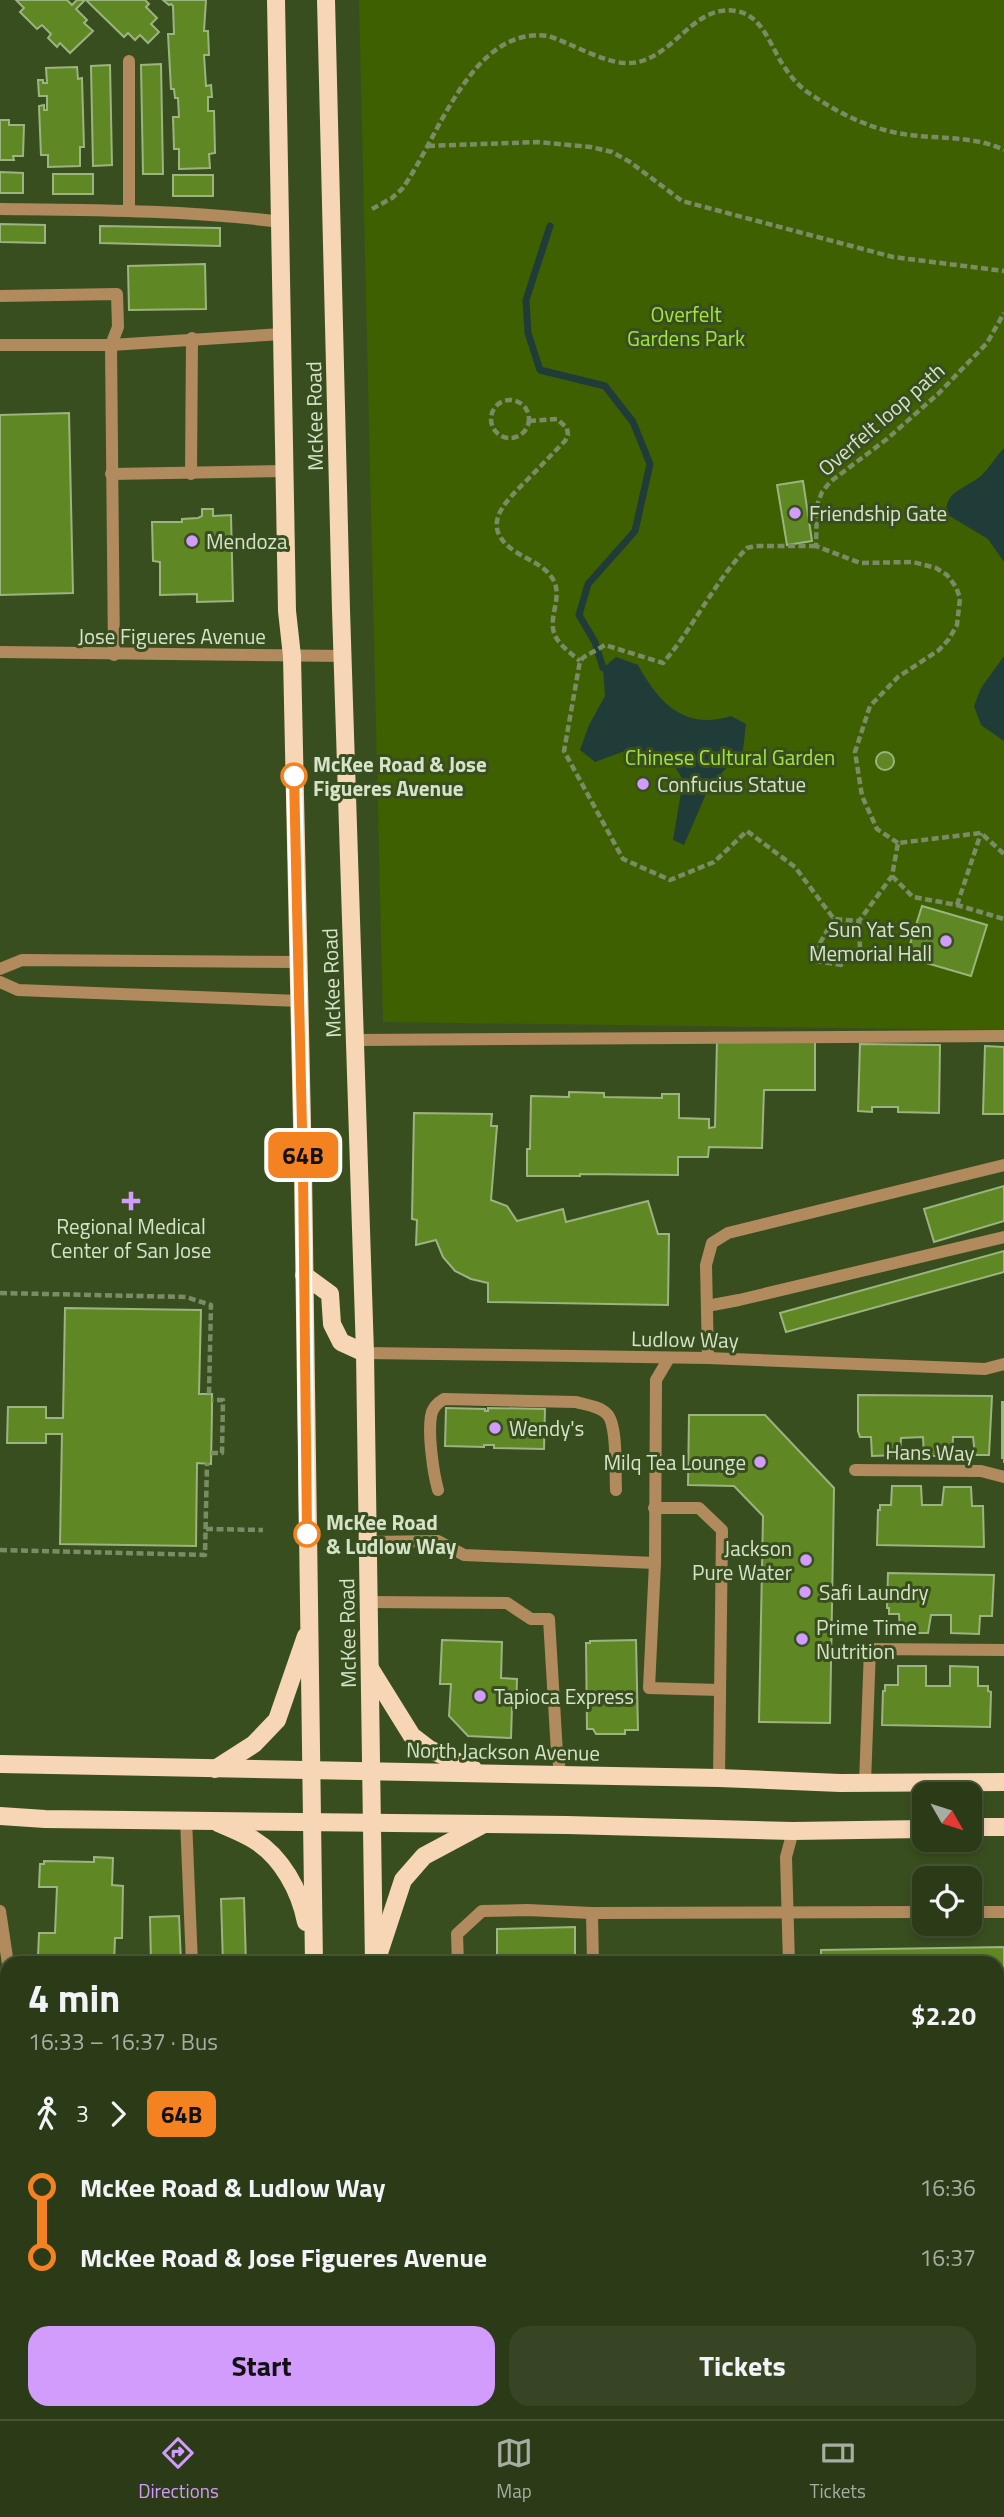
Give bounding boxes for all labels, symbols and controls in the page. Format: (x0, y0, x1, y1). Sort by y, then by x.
park label: Overfelt Gardens Park (627, 298, 745, 354)
street label: Overfelt loop path (811, 355, 951, 483)
street label: McKee Road (297, 361, 331, 471)
place label: Friendship Gate (809, 497, 947, 529)
marker: Friendship Gate (787, 505, 803, 521)
place label: Mendoza (206, 525, 288, 557)
marker: Mendoza (184, 533, 200, 549)
street label: Jose Figueres Avenue (78, 620, 266, 652)
park label: Chinese Cultural Garden (625, 741, 835, 773)
place label: McKee Road & Jose Figueres Avenue (313, 748, 487, 804)
marker: McKee Road & Jose Figueres Avenue (281, 763, 307, 789)
place label: Confucius Statue (657, 768, 806, 800)
marker: Confucius Statue (635, 776, 651, 792)
place label: Sun Yat Sen Memorial Hall (809, 913, 932, 969)
street label: McKee Road (313, 928, 349, 1038)
marker: Sun Yat Sen Memorial Hall (938, 933, 954, 949)
line badge: 64B (263, 1132, 343, 1178)
text: 64B (282, 1137, 324, 1173)
marker: Regional Medical Center of San Jose (121, 1191, 141, 1211)
place label: Regional Medical Center of San Jose (51, 1210, 211, 1266)
street label: Ludlow Way (631, 1322, 739, 1356)
place label: Wendy's (509, 1412, 584, 1444)
marker: Wendy's (487, 1420, 503, 1436)
street label: Hans Way (885, 1435, 975, 1469)
place label: Milq Tea Lounge (603, 1446, 746, 1478)
marker: Milq Tea Lounge (752, 1454, 768, 1470)
place label: McKee Road & Ludlow Way (326, 1506, 457, 1562)
marker: McKee Road & Ludlow Way (294, 1521, 320, 1547)
place label: Jackson Pure Water (692, 1532, 792, 1588)
marker: Jackson Pure Water (798, 1552, 814, 1568)
place label: Safi Laundry (819, 1576, 929, 1608)
street label: McKee Road (330, 1578, 364, 1688)
marker: Safi Laundry (797, 1584, 813, 1600)
place label: Prime Time Nutrition (816, 1611, 917, 1667)
marker: Prime Time Nutrition (794, 1631, 810, 1647)
place label: Tapioca Express (494, 1680, 634, 1712)
marker: Tapioca Express (472, 1688, 488, 1704)
street label: North Jackson Avenue (406, 1733, 600, 1769)
north arrow (912, 1782, 982, 1852)
map controls (912, 1782, 982, 1936)
button: locate (912, 1866, 982, 1936)
text: 4 min (28, 1969, 120, 2027)
text: $2.20 (911, 1996, 976, 2035)
text: 16:33 – 16:37 · Bus (28, 2024, 218, 2059)
icon: walk (28, 2095, 66, 2133)
icon: forward (99, 2095, 137, 2133)
text: 3 (76, 2096, 89, 2131)
text: 64B (161, 2096, 202, 2132)
text: McKee Road & Ludlow Way (80, 2168, 385, 2207)
text: 16:36 (919, 2170, 976, 2205)
text: McKee Road & Jose Figueres Avenue (80, 2238, 487, 2277)
text: 16:37 (919, 2240, 976, 2275)
button: Start (28, 2326, 495, 2406)
button: Tickets (509, 2326, 976, 2406)
tab: Directions (138, 2434, 219, 2505)
tab: Map (495, 2434, 533, 2505)
tab: Tickets (809, 2434, 866, 2505)

